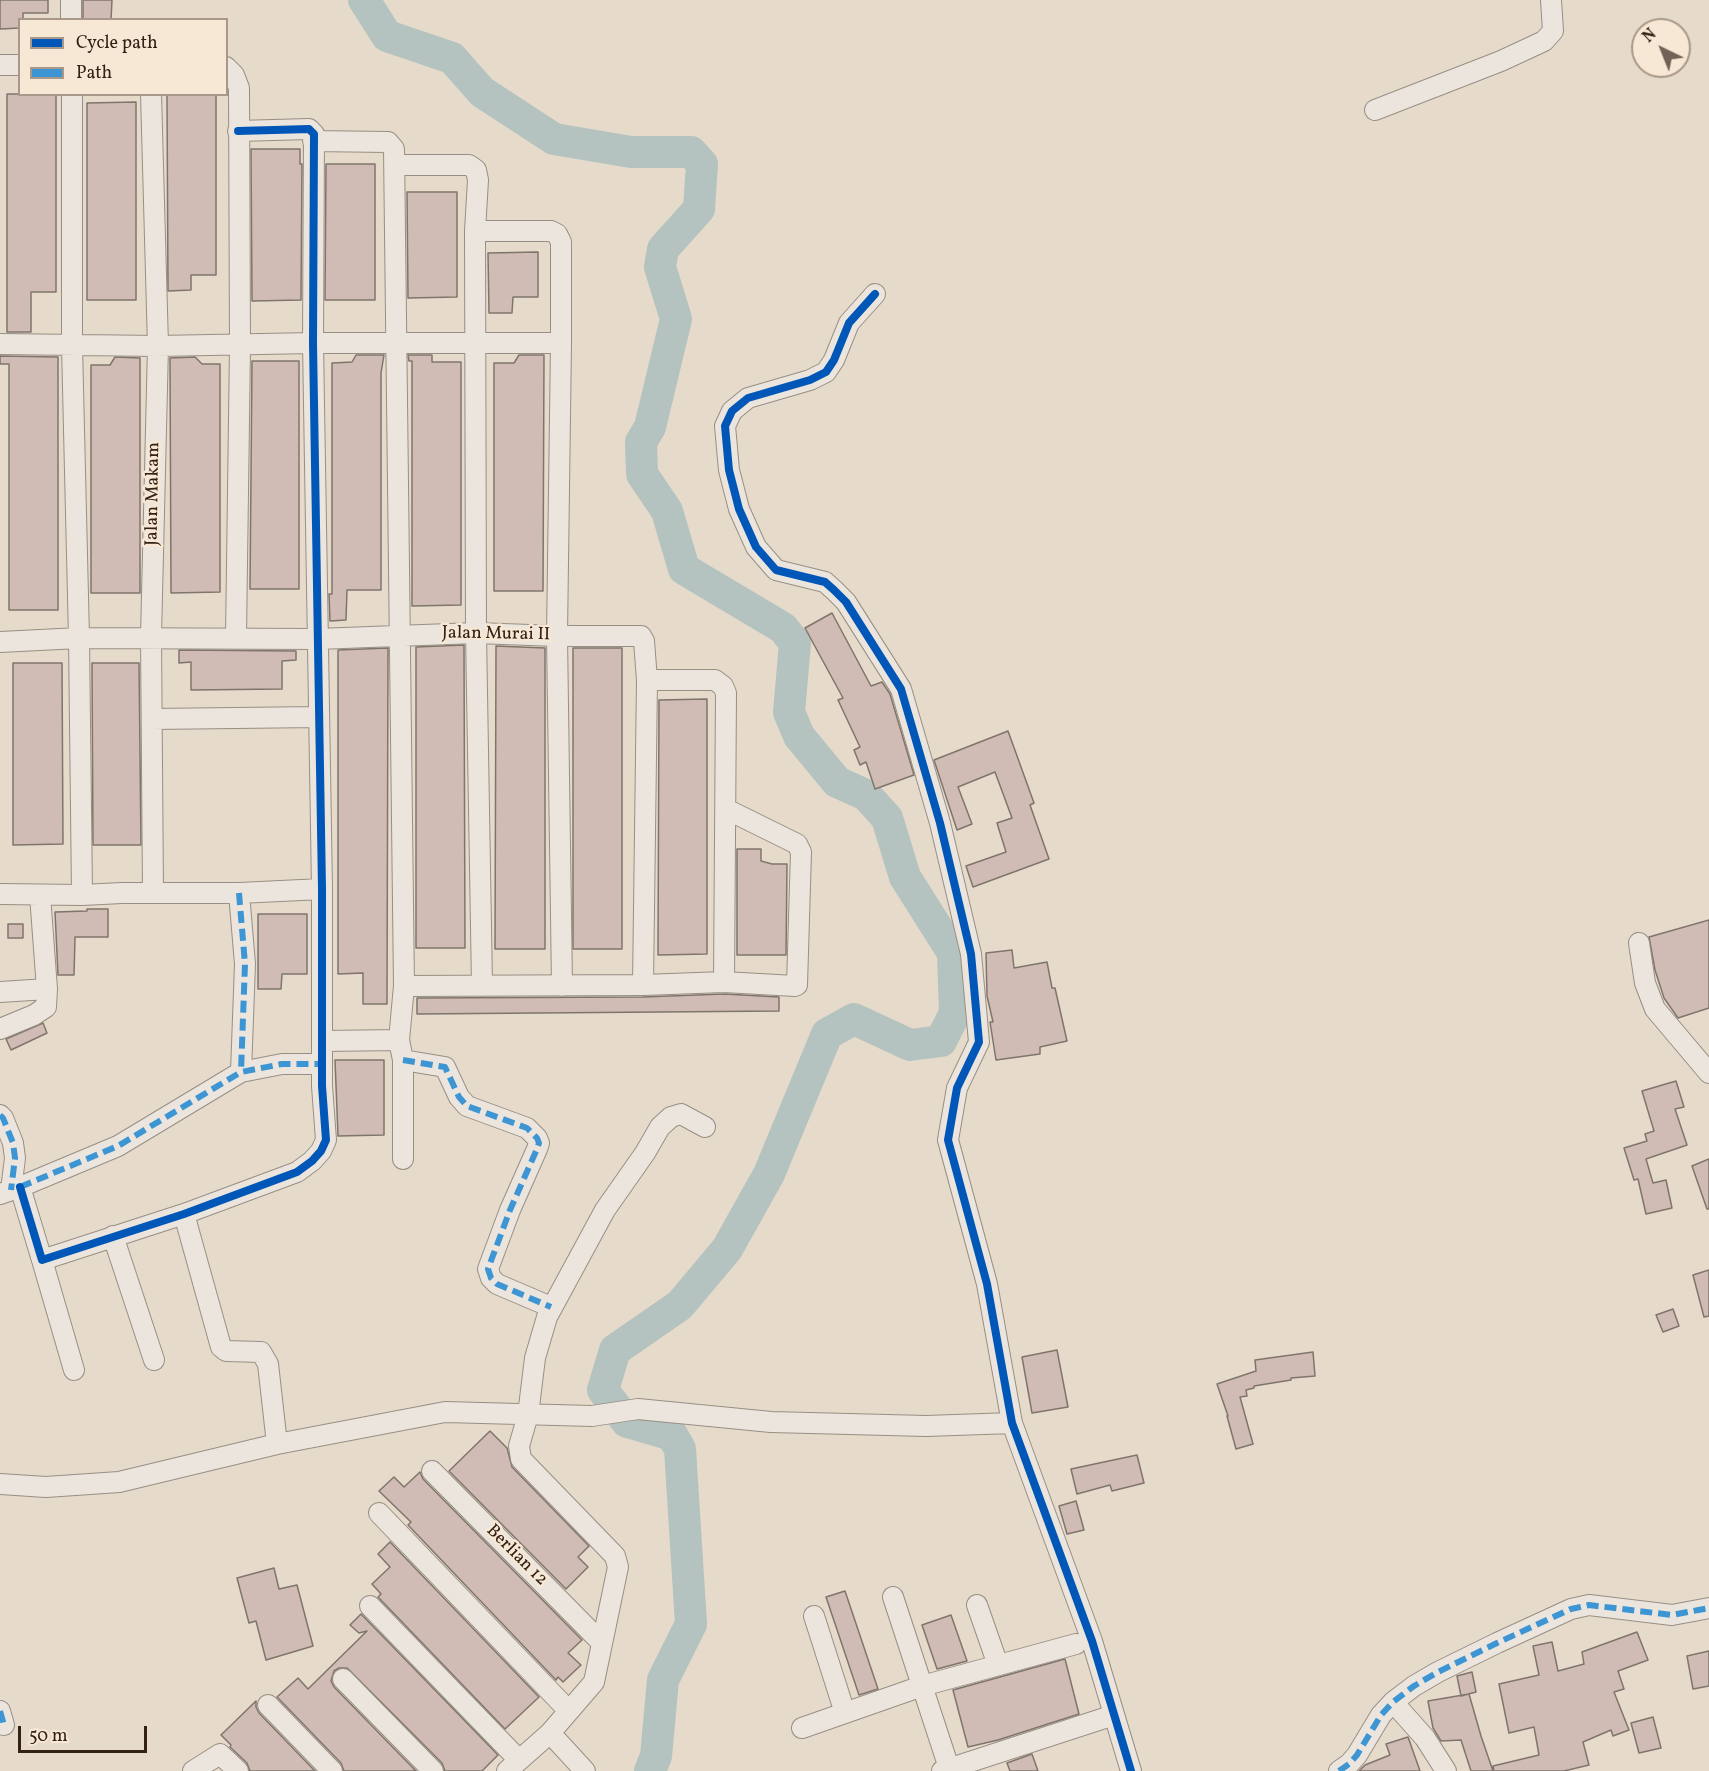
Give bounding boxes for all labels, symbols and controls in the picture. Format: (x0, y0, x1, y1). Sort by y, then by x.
legend (18, 18, 228, 96)
north arrow (1631, 18, 1691, 78)
text: N (1638, 24, 1662, 48)
text: Cycle path (76, 31, 158, 56)
text: Path (76, 61, 112, 86)
street label: Jalan Makam (142, 442, 166, 546)
street label: Jalan Murai II (442, 623, 550, 647)
street label: Berlian 12 (481, 1521, 551, 1591)
scale bar (21, 1714, 150, 1752)
text: 50 m (29, 1724, 68, 1749)

